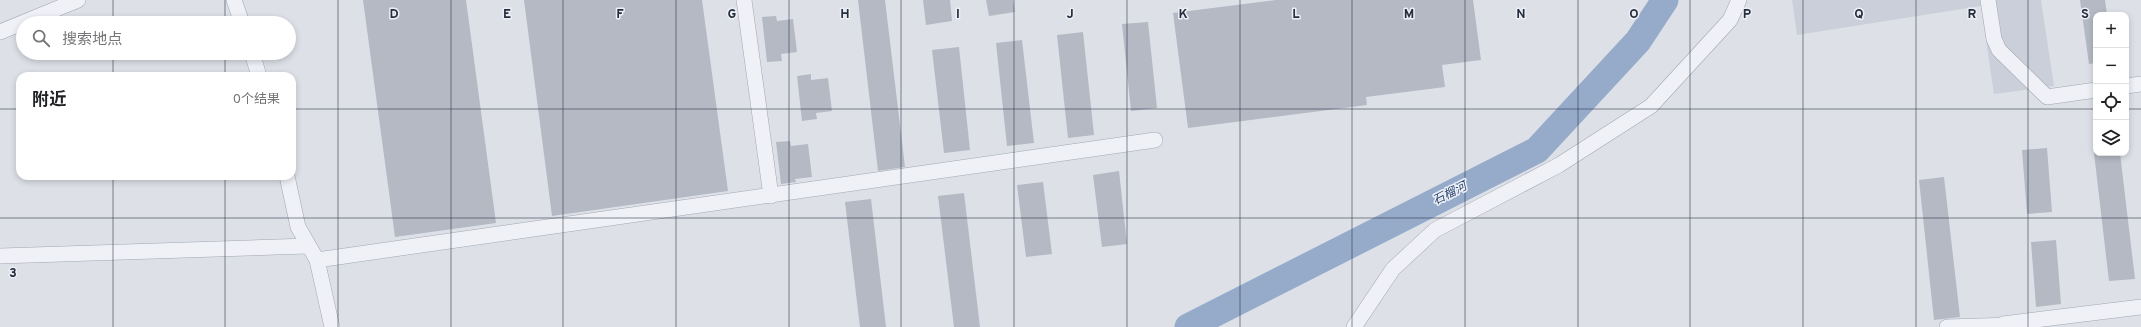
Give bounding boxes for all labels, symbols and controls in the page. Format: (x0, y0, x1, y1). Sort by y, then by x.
text: D (389, 7, 399, 23)
text: E (503, 7, 511, 23)
text: F (616, 7, 624, 23)
text: G (728, 7, 737, 23)
text: H (840, 7, 850, 23)
text: I (956, 7, 960, 23)
text: J (1066, 7, 1074, 23)
text: K (1178, 7, 1188, 23)
text: L (1292, 7, 1300, 23)
text: M (1404, 7, 1414, 23)
text: N (1516, 7, 1526, 23)
text: O (1629, 7, 1639, 23)
text: P (1743, 7, 1752, 23)
text: Q (1854, 7, 1864, 23)
text: R (1968, 7, 1977, 23)
text: S (2081, 7, 2089, 23)
map controls (2093, 12, 2129, 156)
button: + (2093, 12, 2129, 48)
search box (16, 16, 296, 60)
icon: search (30, 27, 52, 49)
text: 搜索地点 (62, 31, 122, 50)
button: − (2093, 48, 2129, 84)
button: locate (2093, 84, 2129, 120)
text: 附近 (32, 90, 66, 112)
text: 0个结果 (233, 92, 280, 108)
button: layers (2093, 120, 2129, 156)
water label: 石榴河 (1430, 178, 1471, 209)
text: 3 (9, 266, 17, 282)

